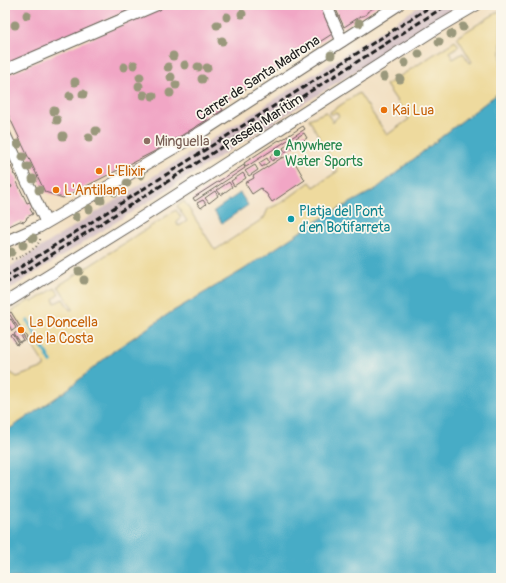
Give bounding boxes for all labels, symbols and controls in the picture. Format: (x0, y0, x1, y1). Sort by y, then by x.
street label: Carrer de Santa Madrona (193, 32, 323, 124)
street label: Passeig Marítim (220, 90, 306, 154)
place label: Kai Lua (392, 102, 434, 119)
marker: Kai Lua (379, 105, 389, 115)
place label: Minguella (155, 133, 210, 150)
marker: Minguella (142, 136, 152, 146)
place label: Anywhere Water Sports (285, 137, 364, 170)
marker: Anywhere Water Sports (272, 148, 282, 158)
place label: L'Elixir (107, 163, 145, 180)
marker: L'Elixir (94, 166, 104, 176)
place label: L'Antillana (64, 182, 127, 199)
marker: L'Antillana (51, 185, 61, 195)
place label: Platja del Pont d'en Botifarreta (299, 203, 390, 236)
marker: Platja del Pont d'en Botifarreta (286, 214, 296, 224)
place label: La Doncella de la Costa (29, 314, 98, 347)
marker: La Doncella de la Costa (16, 325, 26, 335)

